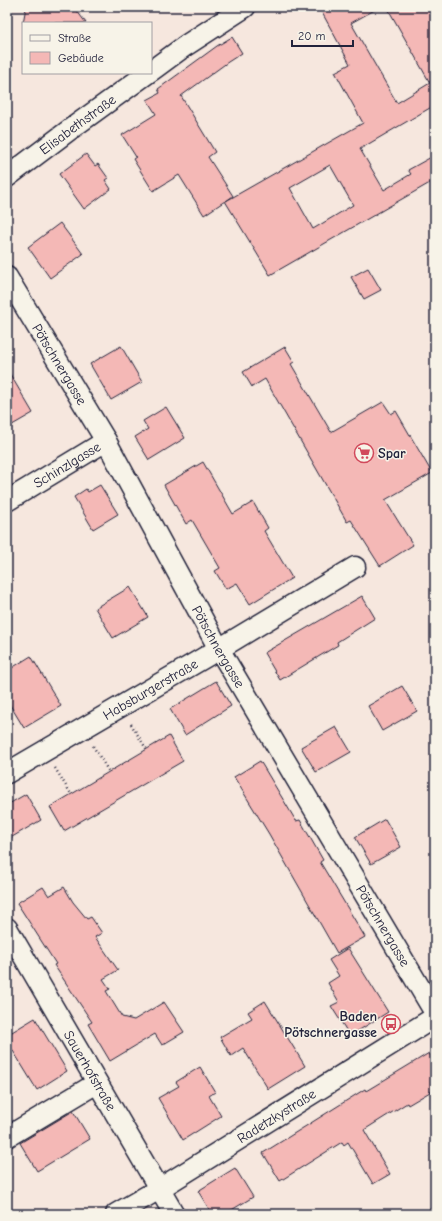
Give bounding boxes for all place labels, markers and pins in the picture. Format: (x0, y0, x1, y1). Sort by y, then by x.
supermarket icon: Spar (353, 442, 375, 464)
place label: Spar (378, 445, 406, 462)
place label: Baden Pötschnergasse (284, 1008, 377, 1041)
bus stop icon: Baden Pötschnergasse (380, 1013, 402, 1035)

